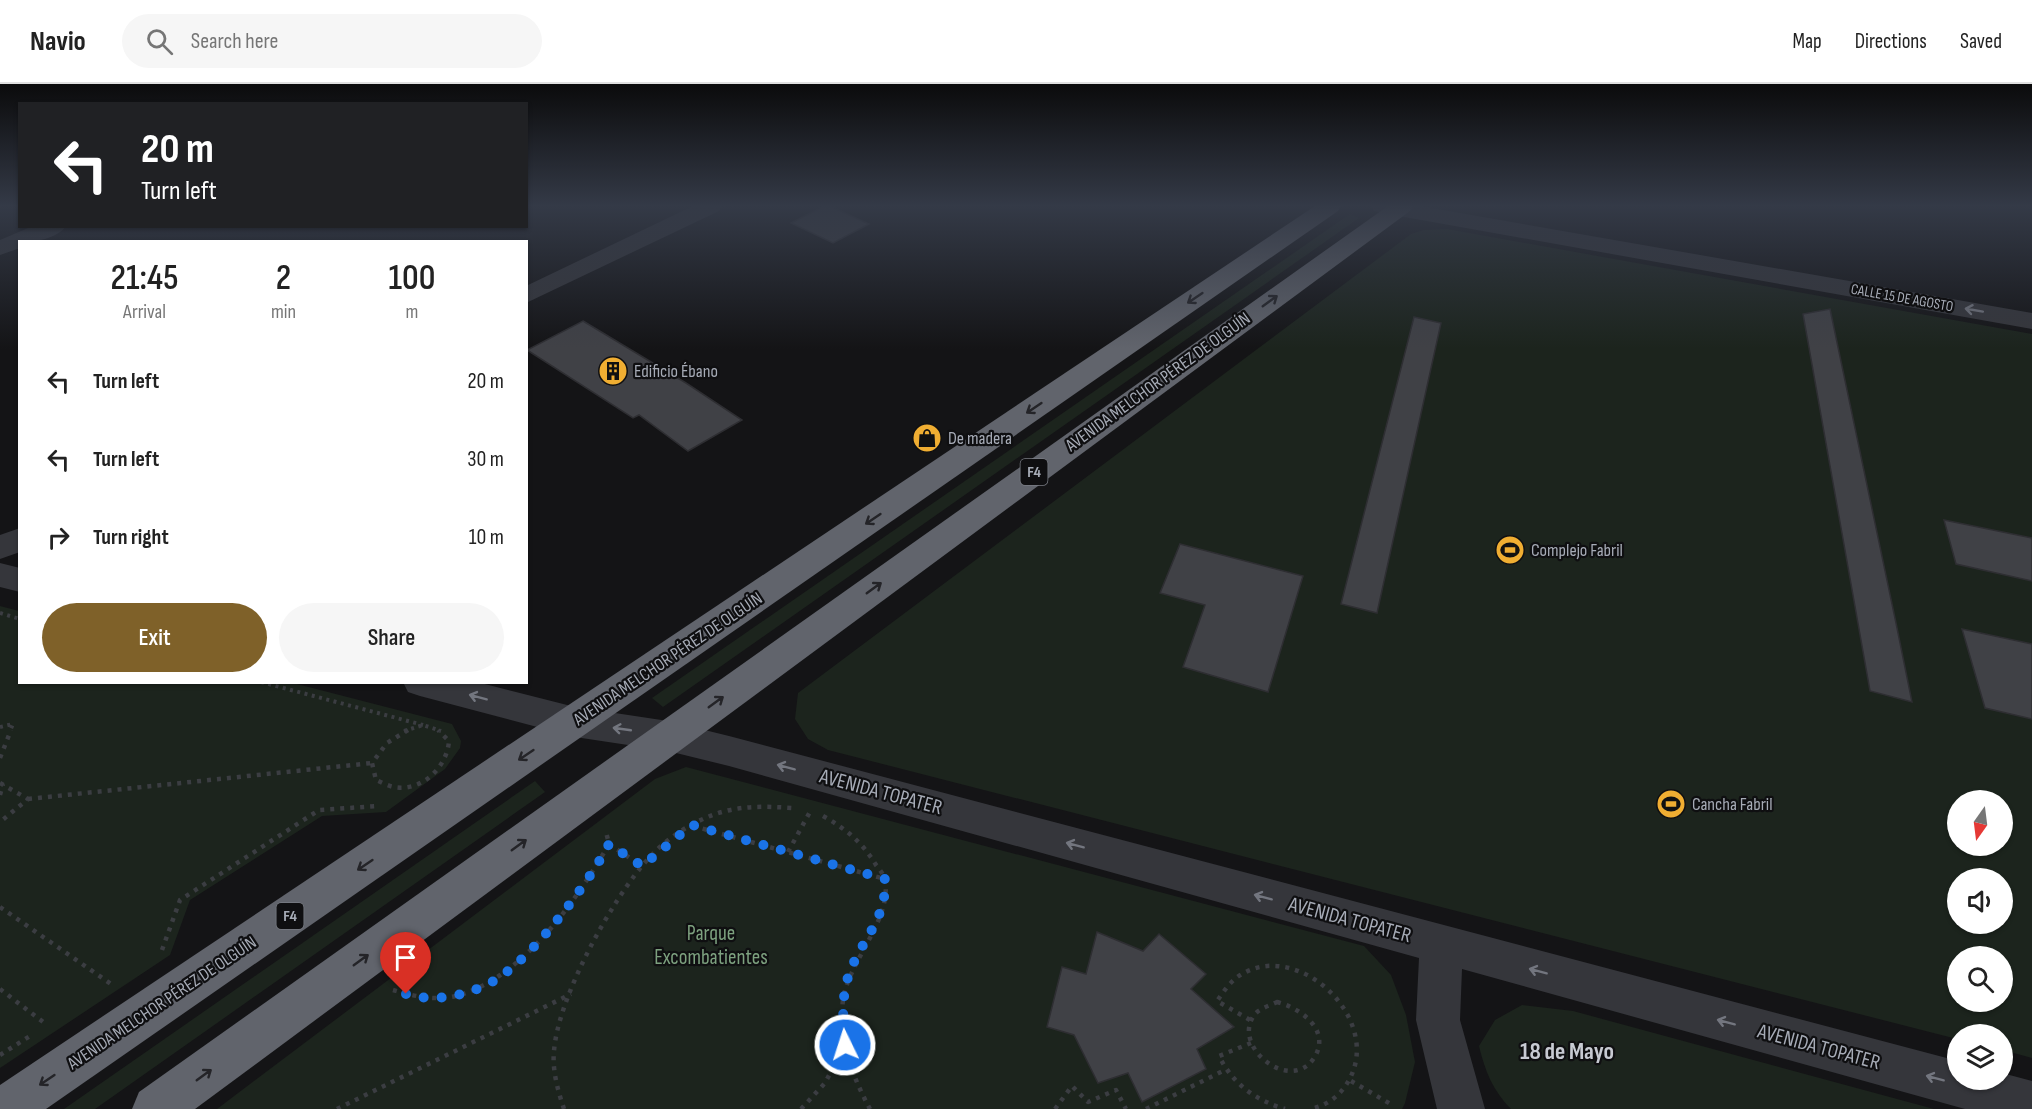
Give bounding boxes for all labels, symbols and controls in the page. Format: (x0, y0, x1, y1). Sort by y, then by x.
search box (122, 14, 542, 68)
text: Navio (30, 25, 86, 58)
icon: search (143, 25, 176, 58)
text: Search here (191, 28, 278, 55)
text: Map (1792, 29, 1822, 54)
text: Directions (1855, 29, 1927, 54)
text: Saved (1960, 29, 2002, 54)
text: 20 m (141, 124, 214, 175)
icon: left (42, 126, 120, 204)
text: Turn left (141, 175, 217, 207)
text: 21:45 (111, 257, 178, 300)
text: 2 (276, 257, 291, 300)
text: 100 (389, 257, 435, 300)
street label: CALLE 15 DE AGOSTO (1849, 280, 1955, 316)
one-way arrow (1187, 292, 1203, 304)
one-way arrow (1262, 295, 1278, 307)
text: Arrival (123, 300, 166, 324)
text: min (271, 300, 296, 324)
text: m (406, 300, 418, 324)
one-way arrow (1965, 305, 1985, 316)
street label: AVENIDA MELCHOR PÉREZ DE OLGUÍN (1061, 308, 1254, 457)
building icon: Edificio Ébano (597, 355, 629, 387)
place label: Edificio Ébano (634, 361, 718, 382)
icon: left (42, 365, 75, 398)
text: Turn left (93, 368, 159, 395)
text: 20 m (468, 368, 504, 395)
one-way arrow (1025, 402, 1042, 415)
shop icon: De madera (911, 422, 943, 454)
place label: De madera (948, 428, 1012, 449)
icon: left (42, 443, 75, 476)
text: Turn left (93, 446, 159, 473)
text: 30 m (467, 446, 504, 473)
road number: F4 (1020, 459, 1048, 485)
one-way arrow (865, 513, 881, 525)
icon: right (42, 521, 75, 554)
text: Turn right (93, 524, 169, 551)
text: 10 m (469, 524, 504, 551)
sports icon: Complejo Fabril (1494, 534, 1526, 566)
place label: Complejo Fabril (1531, 540, 1623, 561)
one-way arrow (865, 581, 881, 594)
street label: AVENIDA MELCHOR PÉREZ DE OLGUÍN (569, 588, 766, 731)
button: Exit (42, 603, 267, 672)
button: Share (279, 603, 504, 672)
one-way arrow (468, 691, 487, 703)
one-way arrow (707, 696, 723, 708)
one-way arrow (612, 724, 632, 735)
one-way arrow (519, 749, 535, 761)
one-way arrow (777, 760, 796, 772)
street label: AVENIDA TOPATER (816, 763, 945, 820)
sports icon: Cancha Fabril (1655, 788, 1687, 820)
north arrow (1947, 790, 2013, 856)
map controls (1947, 790, 2013, 1090)
place label: Cancha Fabril (1692, 794, 1773, 815)
one-way arrow (510, 839, 526, 851)
one-way arrow (1066, 839, 1085, 851)
one-way arrow (357, 859, 374, 871)
button: sound (1947, 868, 2013, 934)
one-way arrow (1254, 890, 1273, 902)
street label: AVENIDA TOPATER (1285, 891, 1414, 948)
road number: F4 (276, 903, 304, 929)
park label: Parque Excombatientes (654, 921, 768, 970)
street label: AVENIDA MELCHOR PÉREZ DE OLGUÍN (63, 932, 260, 1075)
pin (380, 932, 431, 994)
icon: arrive (389, 941, 422, 974)
button: search (1947, 946, 2013, 1012)
one-way arrow (353, 954, 369, 966)
one-way arrow (1529, 965, 1548, 976)
position arrow (813, 1013, 877, 1077)
one-way arrow (1717, 1016, 1736, 1027)
street label: AVENIDA TOPATER (1754, 1018, 1883, 1075)
button: layers (1947, 1024, 2013, 1090)
district label: 18 de Mayo (1520, 1037, 1614, 1066)
one-way arrow (195, 1068, 211, 1081)
one-way arrow (1926, 1072, 1945, 1083)
one-way arrow (39, 1074, 56, 1087)

